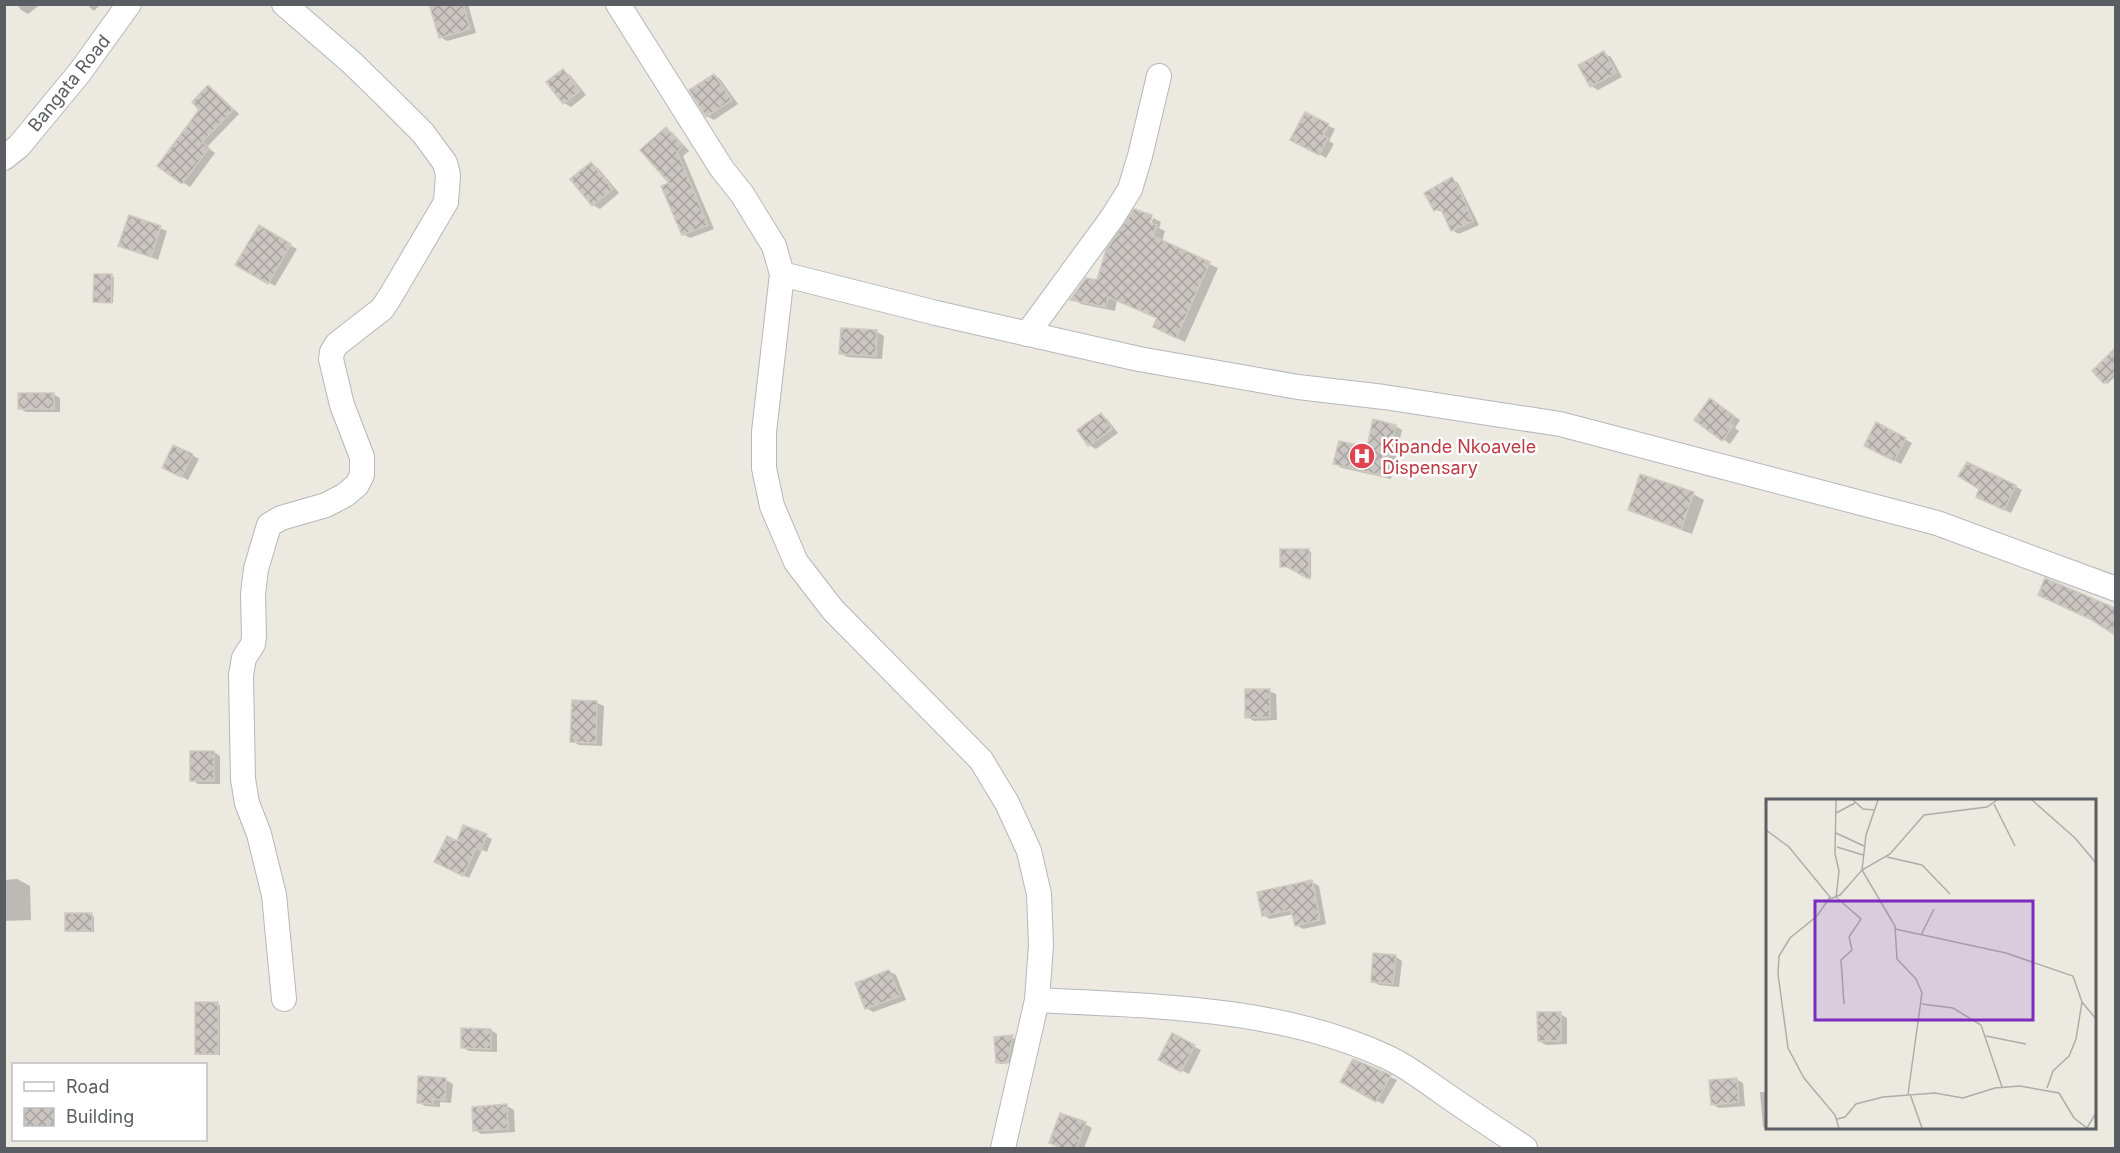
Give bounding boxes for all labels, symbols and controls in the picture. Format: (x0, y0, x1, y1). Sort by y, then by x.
street label: Bangata Road (24, 30, 114, 136)
place label: Kipande Nkoavele Dispensary (1382, 436, 1536, 478)
hospital icon: Kipande Nkoavele Dispensary (1347, 441, 1377, 471)
inset map (1766, 799, 2096, 1129)
legend (12, 1063, 207, 1141)
text: Road (66, 1076, 109, 1097)
text: Building (66, 1106, 134, 1127)

